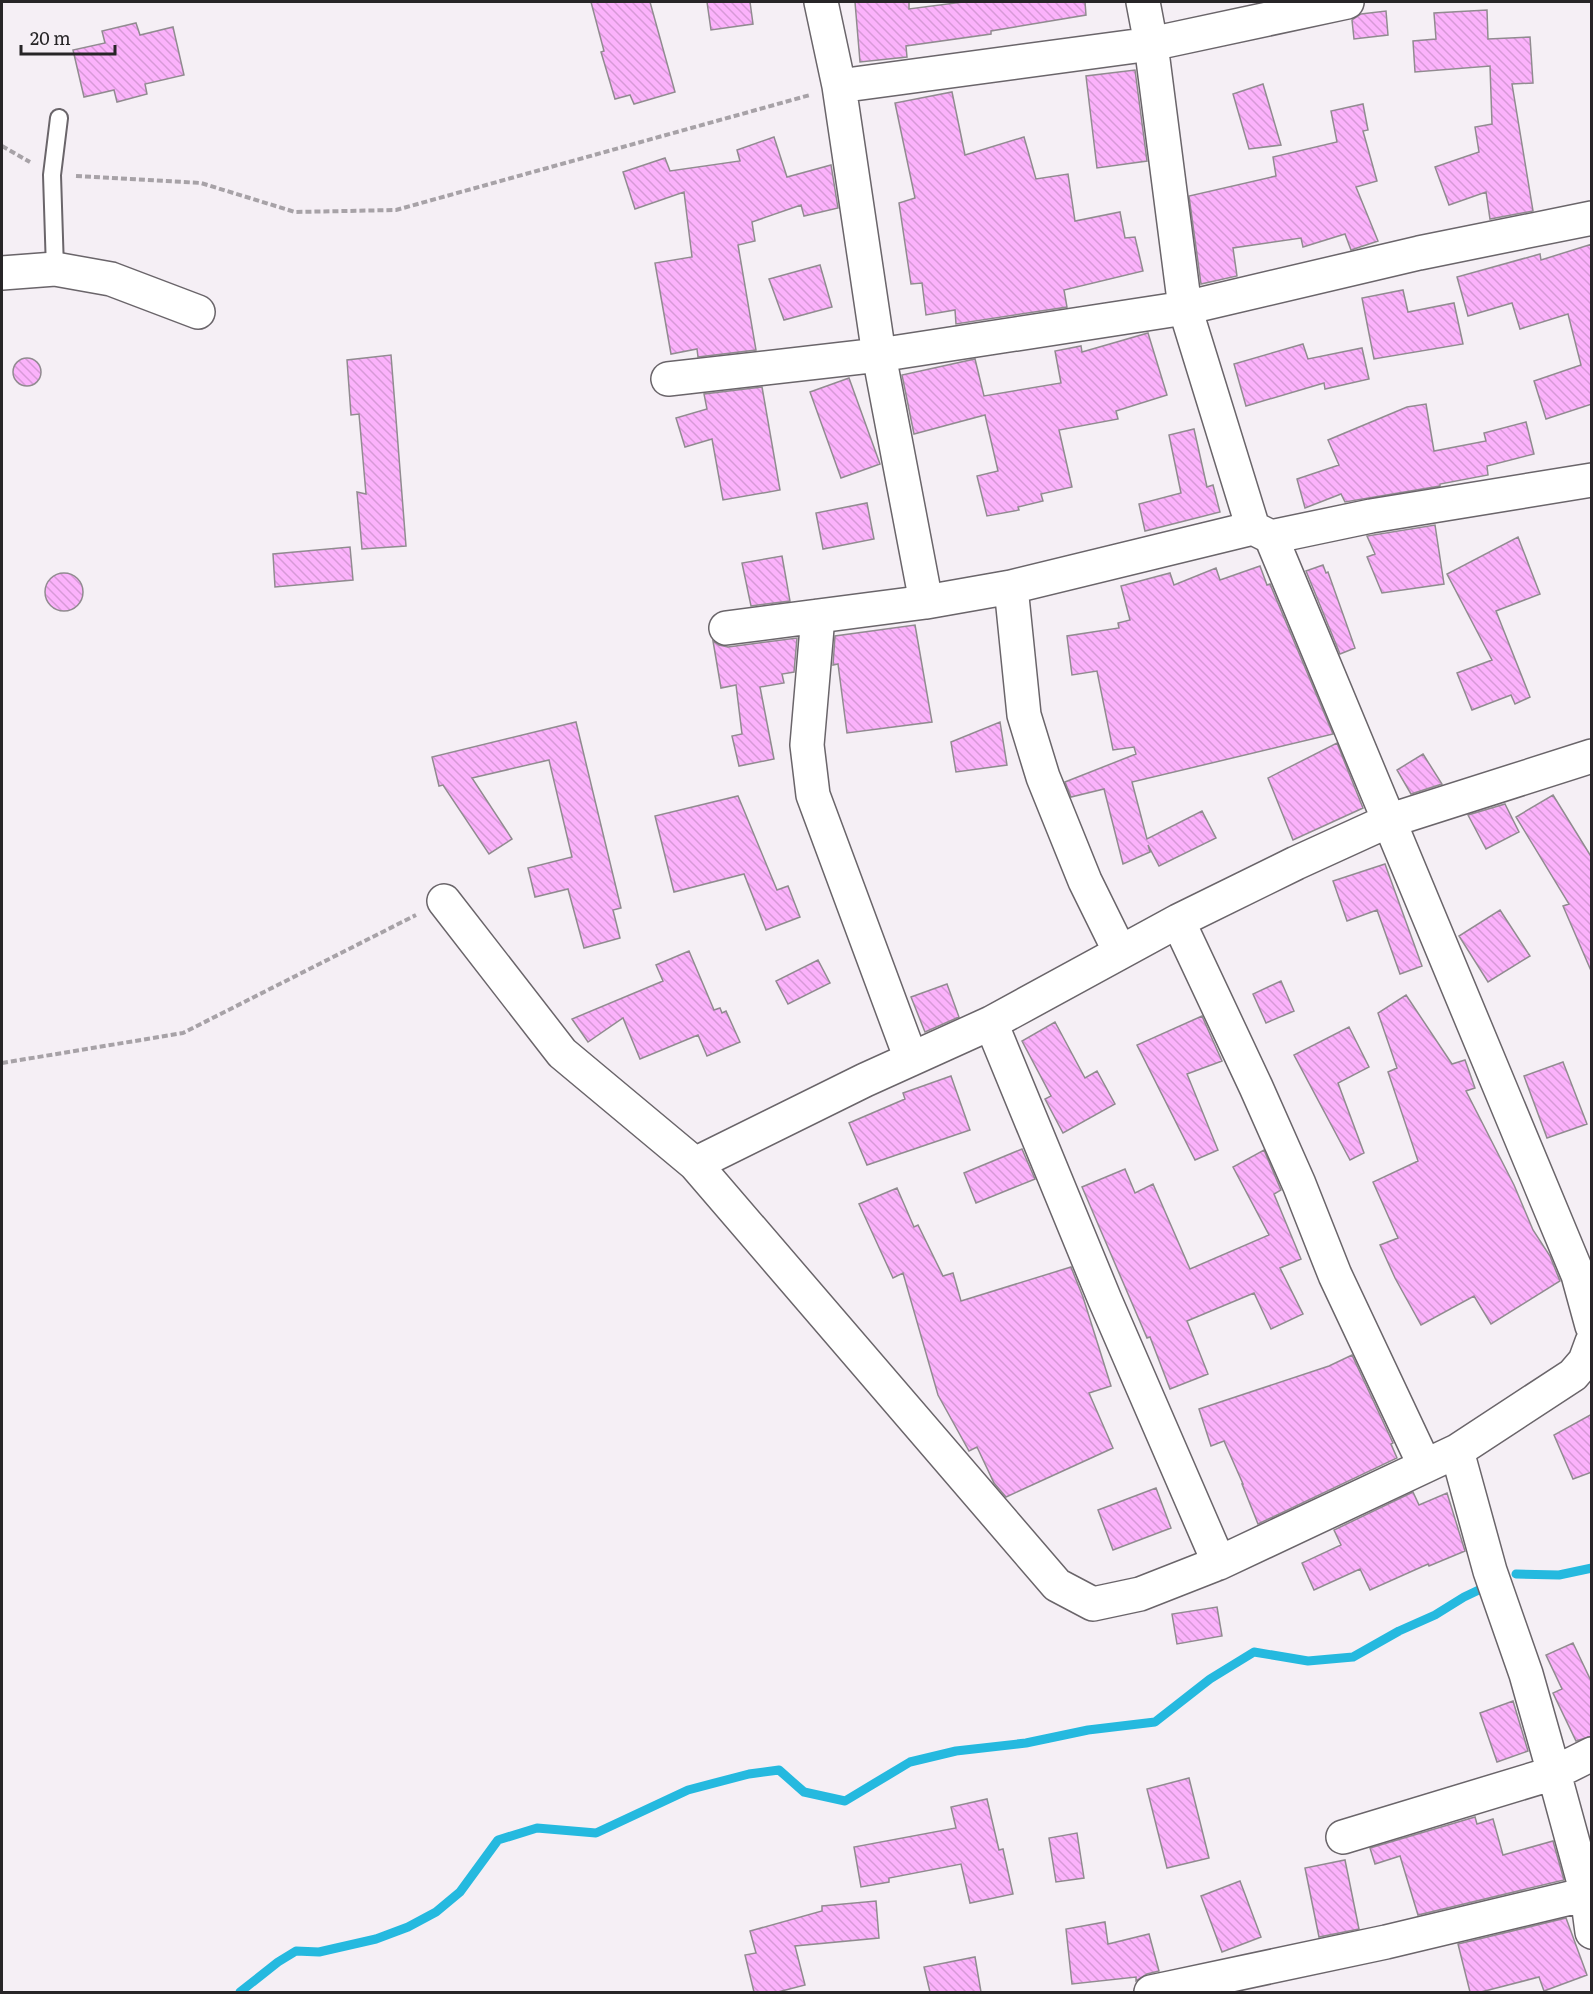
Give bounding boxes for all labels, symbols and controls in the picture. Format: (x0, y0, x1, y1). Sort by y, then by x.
scale bar (21, 18, 116, 56)
text: 20 m (30, 24, 71, 51)

